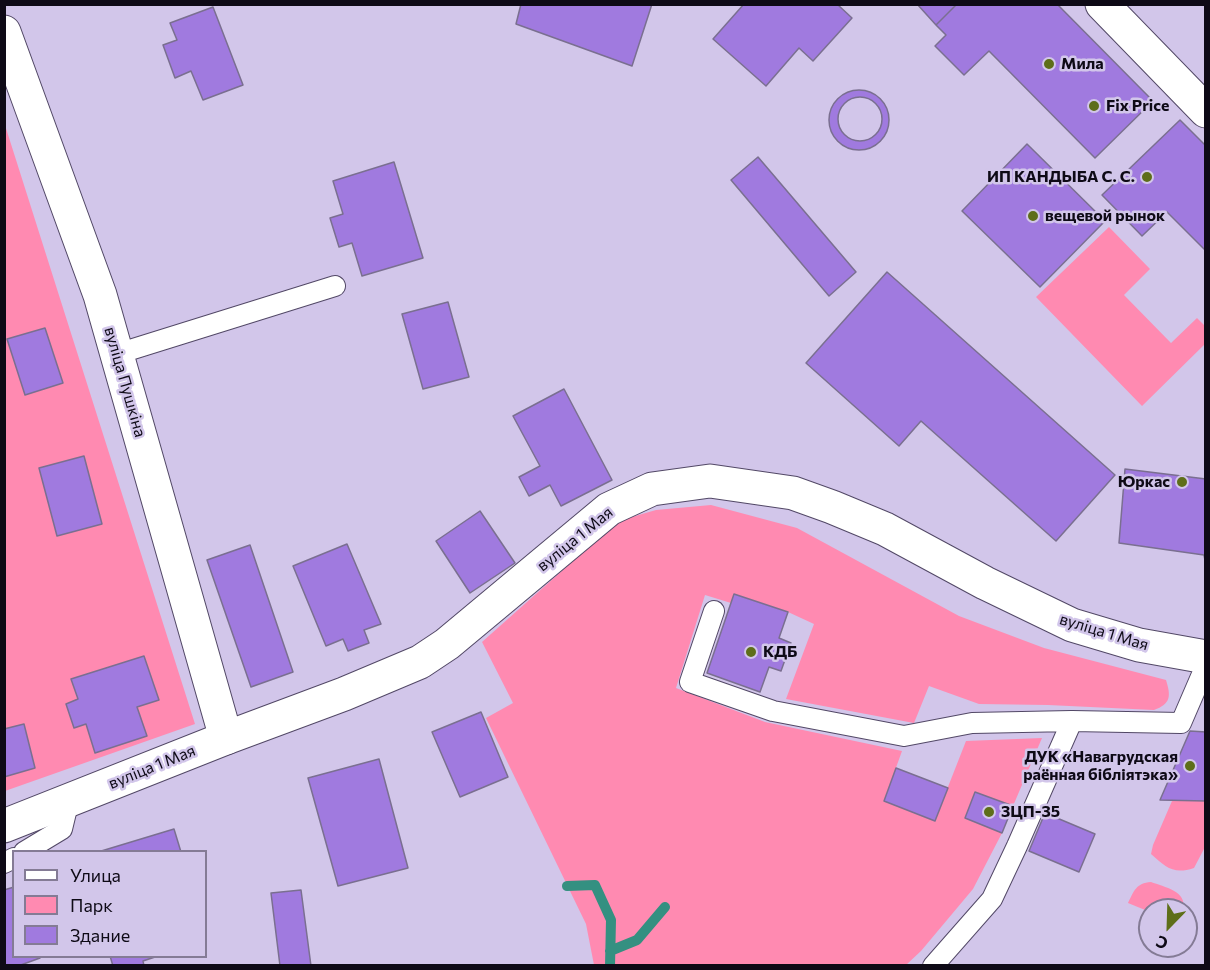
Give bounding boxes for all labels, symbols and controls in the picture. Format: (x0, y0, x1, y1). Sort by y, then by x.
place label: Мила (1061, 54, 1104, 74)
marker: Мила (1042, 57, 1056, 71)
place label: Fix Price (1106, 96, 1169, 116)
marker: Fix Price (1087, 99, 1101, 113)
place label: ИП КАНДЫБА С. С. (987, 167, 1135, 187)
marker: ИП КАНДЫБА С. С. (1140, 170, 1154, 184)
place label: вещевой рынок (1045, 206, 1165, 226)
marker: вещевой рынок (1026, 209, 1040, 223)
street label: вуліца Пушкіна (100, 325, 150, 439)
place label: Юркас (1118, 472, 1170, 492)
marker: Юркас (1175, 475, 1189, 489)
street label: вуліца 1 Мая (533, 503, 617, 575)
street label: вуліца 1 Мая (1057, 609, 1151, 655)
place label: КДБ (763, 642, 797, 662)
marker: КДБ (744, 645, 758, 659)
street label: вуліца 1 Мая (106, 741, 198, 793)
place label: ДУК «Навагрудская раённая бібліятэка» (1023, 747, 1178, 785)
marker: ДУК «Навагрудская раённая бібліятэка» (1183, 759, 1197, 773)
place label: 3ЦП-35 (1001, 802, 1060, 822)
marker: 3ЦП-35 (982, 805, 996, 819)
legend (12, 850, 207, 958)
text: Улица (70, 864, 121, 886)
text: Парк (70, 894, 113, 916)
north arrow (1138, 898, 1198, 958)
text: Здание (70, 924, 130, 946)
text: С (1153, 932, 1170, 954)

